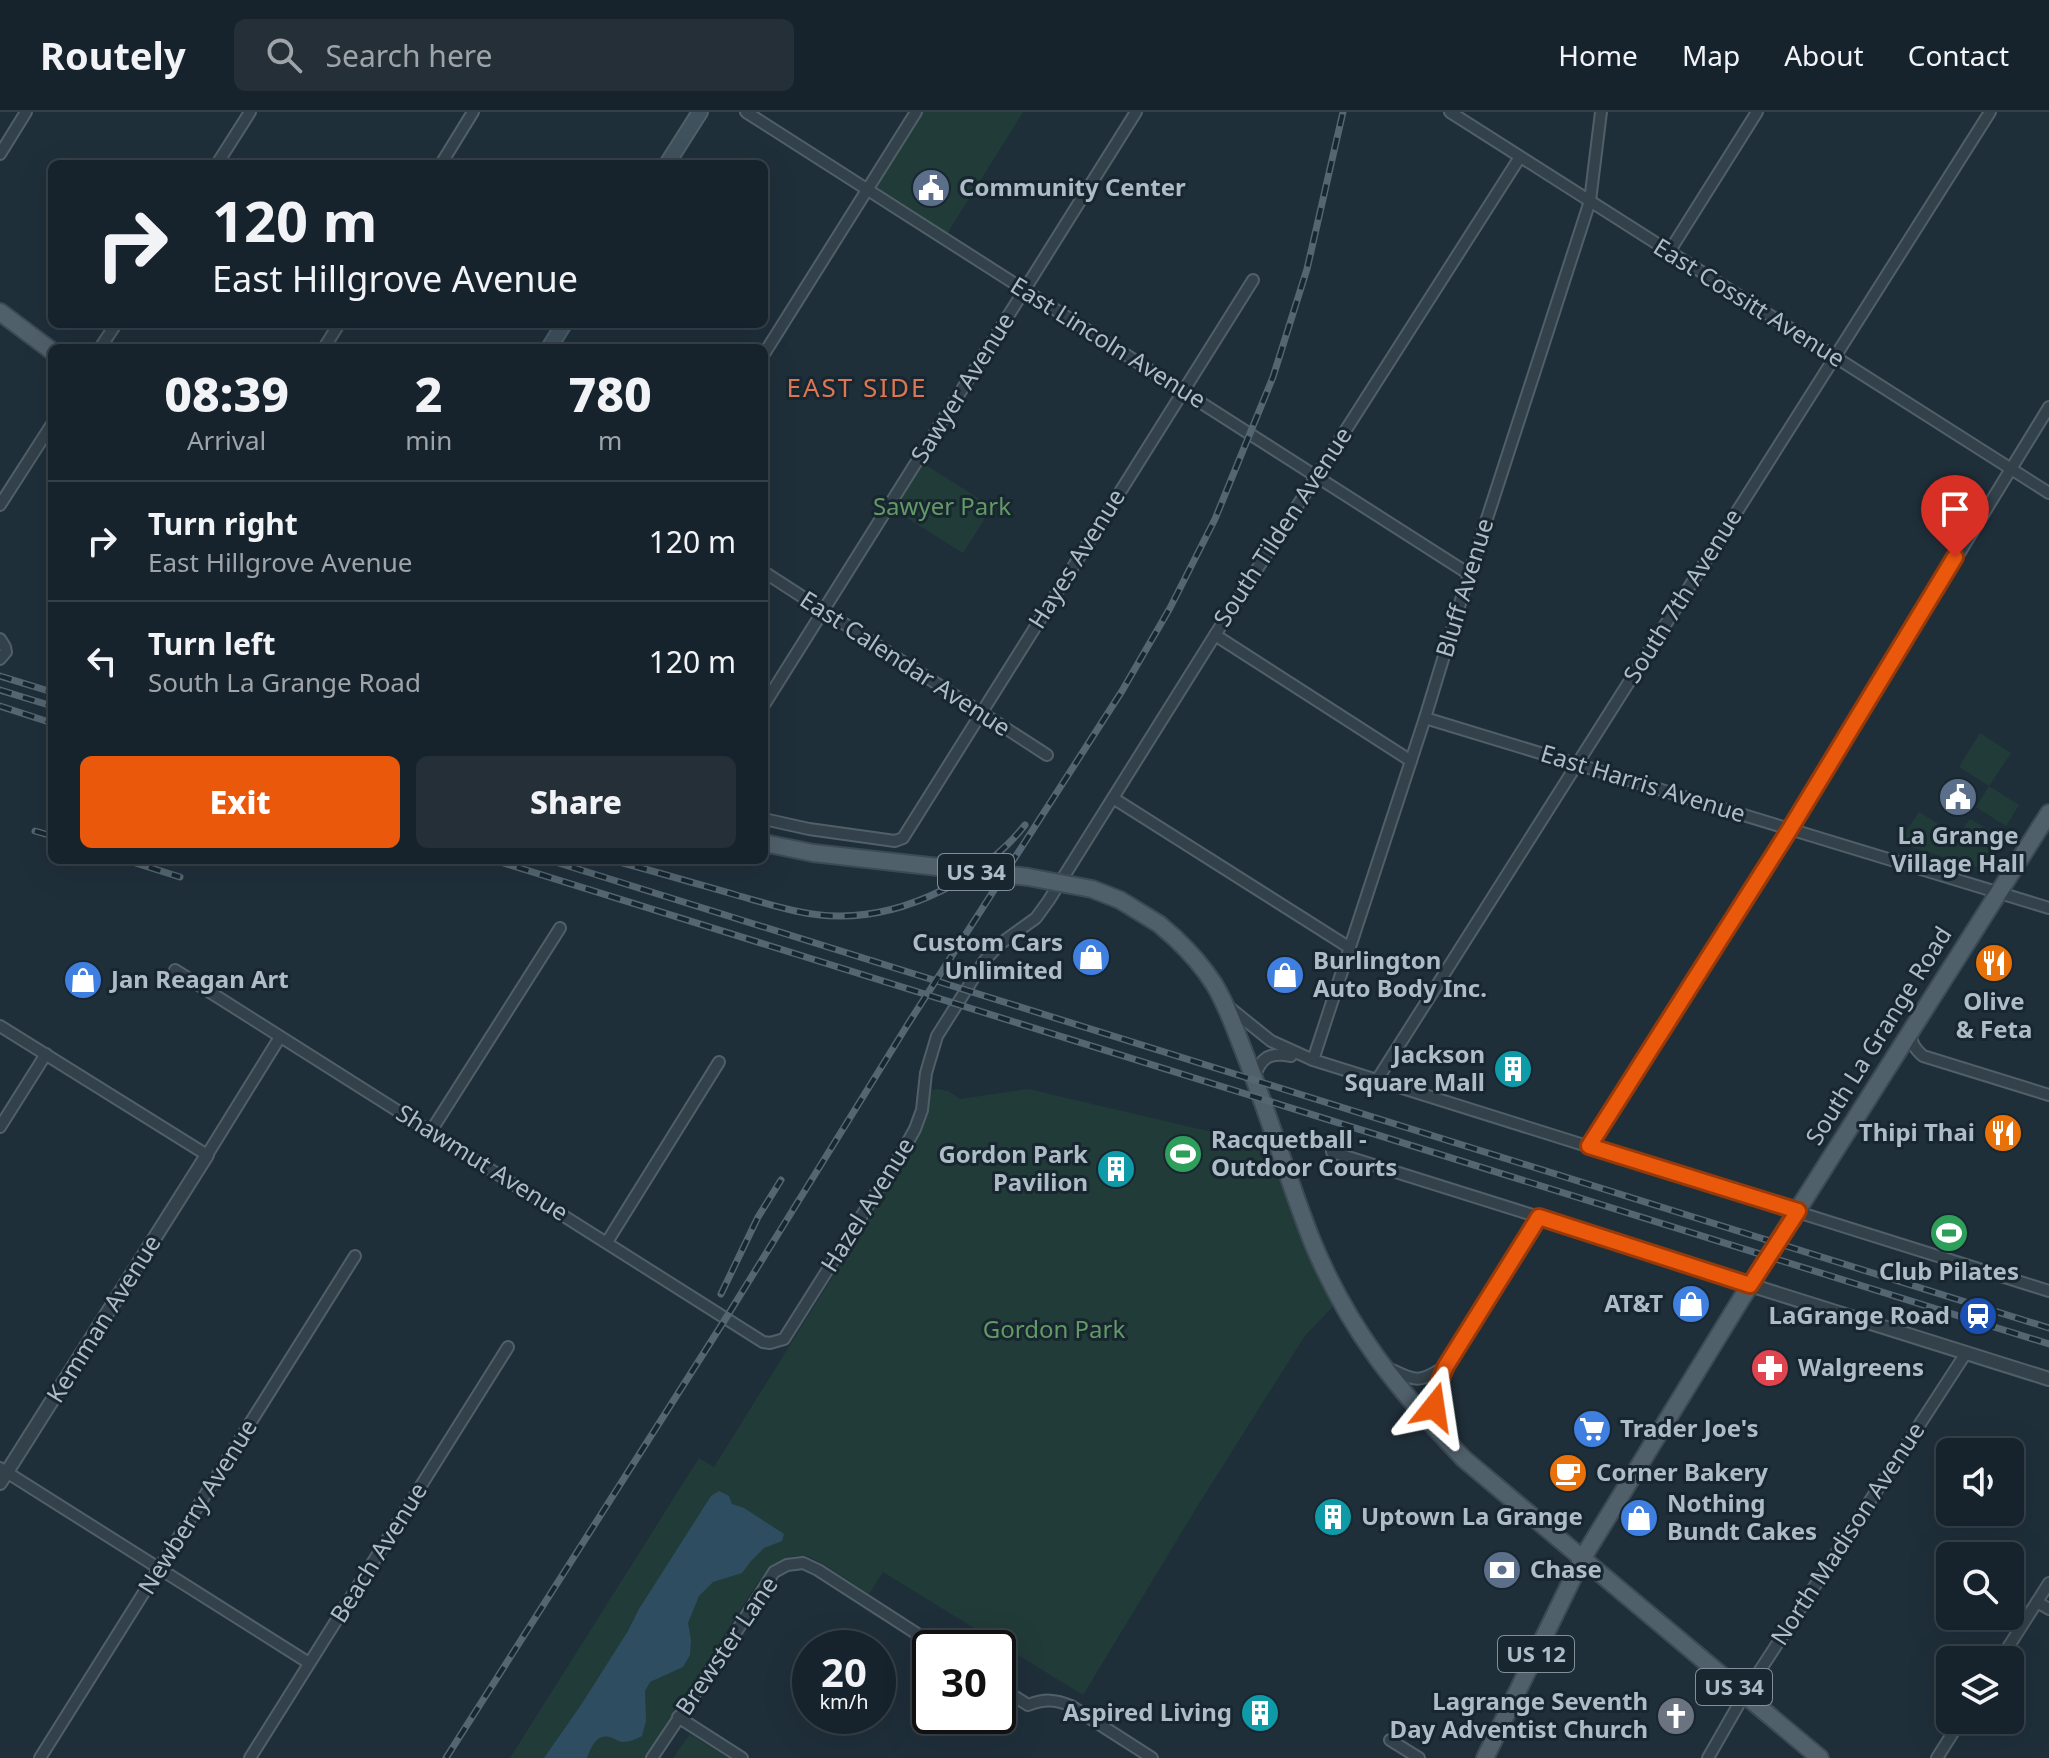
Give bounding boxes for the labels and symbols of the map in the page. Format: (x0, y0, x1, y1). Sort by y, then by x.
public building icon: Community Center (910, 167, 952, 209)
place label: Community Center (959, 170, 1186, 203)
street label: East Cossitt Avenue (1648, 229, 1852, 374)
street label: East Lincoln Avenue (1005, 268, 1213, 415)
street label: Sawyer Avenue (902, 306, 1021, 469)
district label: EAST SIDE (786, 369, 928, 405)
street label: South Tilden Avenue (1205, 420, 1359, 632)
pin (1921, 475, 1989, 557)
street label: Hayes Avenue (1020, 482, 1132, 634)
park label: Sawyer Park (873, 489, 1011, 522)
street label: South 7th Avenue (1615, 502, 1749, 689)
street label: Bluff Avenue (1427, 514, 1500, 661)
street label: East Calendar Avenue (794, 582, 1018, 743)
street label: East Harris Avenue (1537, 736, 1750, 829)
public building icon: La Grange Village Hall (1937, 776, 1979, 818)
place label: La Grange Village Hall (1891, 818, 2025, 879)
road number: US 34 (938, 854, 1014, 890)
street label: South La Grange Road (1797, 920, 1958, 1151)
place label: Custom Cars Unlimited (912, 925, 1063, 986)
shop icon: Custom Cars Unlimited (1070, 936, 1112, 978)
restaurant icon: Olive & Feta (1973, 942, 2015, 984)
place label: Burlington Auto Body Inc. (1313, 943, 1487, 1004)
shop icon: Burlington Auto Body Inc. (1264, 954, 1306, 996)
shop icon: Jan Reagan Art (62, 959, 104, 1001)
place label: Jan Reagan Art (109, 962, 289, 995)
place label: Olive & Feta (1956, 984, 2032, 1045)
place label: Jackson Square Mall (1345, 1037, 1485, 1098)
building icon: Jackson Square Mall (1492, 1048, 1534, 1090)
street label: Shawmut Avenue (391, 1096, 575, 1228)
restaurant icon: Thipi Thai (1982, 1112, 2024, 1154)
place label: Thipi Thai (1859, 1115, 1975, 1148)
place label: Racquetball - Outdoor Courts (1211, 1122, 1397, 1183)
street label: Hazel Avenue (812, 1131, 921, 1278)
sports icon: Racquetball - Outdoor Courts (1162, 1133, 1204, 1175)
place label: Gordon Park Pavilion (938, 1137, 1088, 1198)
building icon: Gordon Park Pavilion (1095, 1148, 1137, 1190)
sports icon: Club Pilates (1928, 1212, 1970, 1254)
street label: Kemman Avenue (38, 1228, 168, 1408)
place label: Club Pilates (1879, 1254, 2019, 1287)
shop icon: AT&T (1670, 1283, 1712, 1325)
place label: AT&T (1604, 1286, 1663, 1319)
station icon: LaGrange Road (1957, 1295, 1999, 1337)
place label: LaGrange Road (1769, 1298, 1950, 1331)
park label: Gordon Park (983, 1312, 1125, 1345)
pharmacy icon: Walgreens (1749, 1347, 1791, 1389)
place label: Walgreens (1798, 1350, 1924, 1383)
position arrow (1392, 1365, 1476, 1449)
supermarket icon: Trader Joe's (1571, 1408, 1613, 1450)
place label: Trader Joe's (1620, 1411, 1758, 1444)
street label: Newberry Avenue (129, 1412, 264, 1600)
street label: North Madison Avenue (1762, 1415, 1931, 1651)
cafe icon: Corner Bakery (1547, 1452, 1589, 1494)
place label: Corner Bakery (1596, 1455, 1768, 1488)
street label: Beach Avenue (321, 1476, 434, 1629)
place label: Nothing Bundt Cakes (1667, 1486, 1817, 1547)
building icon: Uptown La Grange (1312, 1496, 1354, 1538)
shop icon: Nothing Bundt Cakes (1618, 1497, 1660, 1539)
place label: Uptown La Grange (1361, 1499, 1583, 1532)
bank icon: Chase (1481, 1549, 1523, 1591)
place label: Chase (1530, 1552, 1602, 1585)
street label: Brewster Lane (667, 1569, 785, 1721)
speed limit sign: 30 (912, 1630, 1016, 1734)
road number: US 12 (1498, 1636, 1574, 1672)
road number: US 34 (1696, 1669, 1772, 1705)
place label: Lagrange Seventh Day Adventist Church (1390, 1684, 1648, 1745)
building icon: Aspired Living (1239, 1692, 1281, 1734)
place label: Aspired Living (1063, 1695, 1232, 1728)
church icon: Lagrange Seventh Day Adventist Church (1655, 1695, 1697, 1737)

